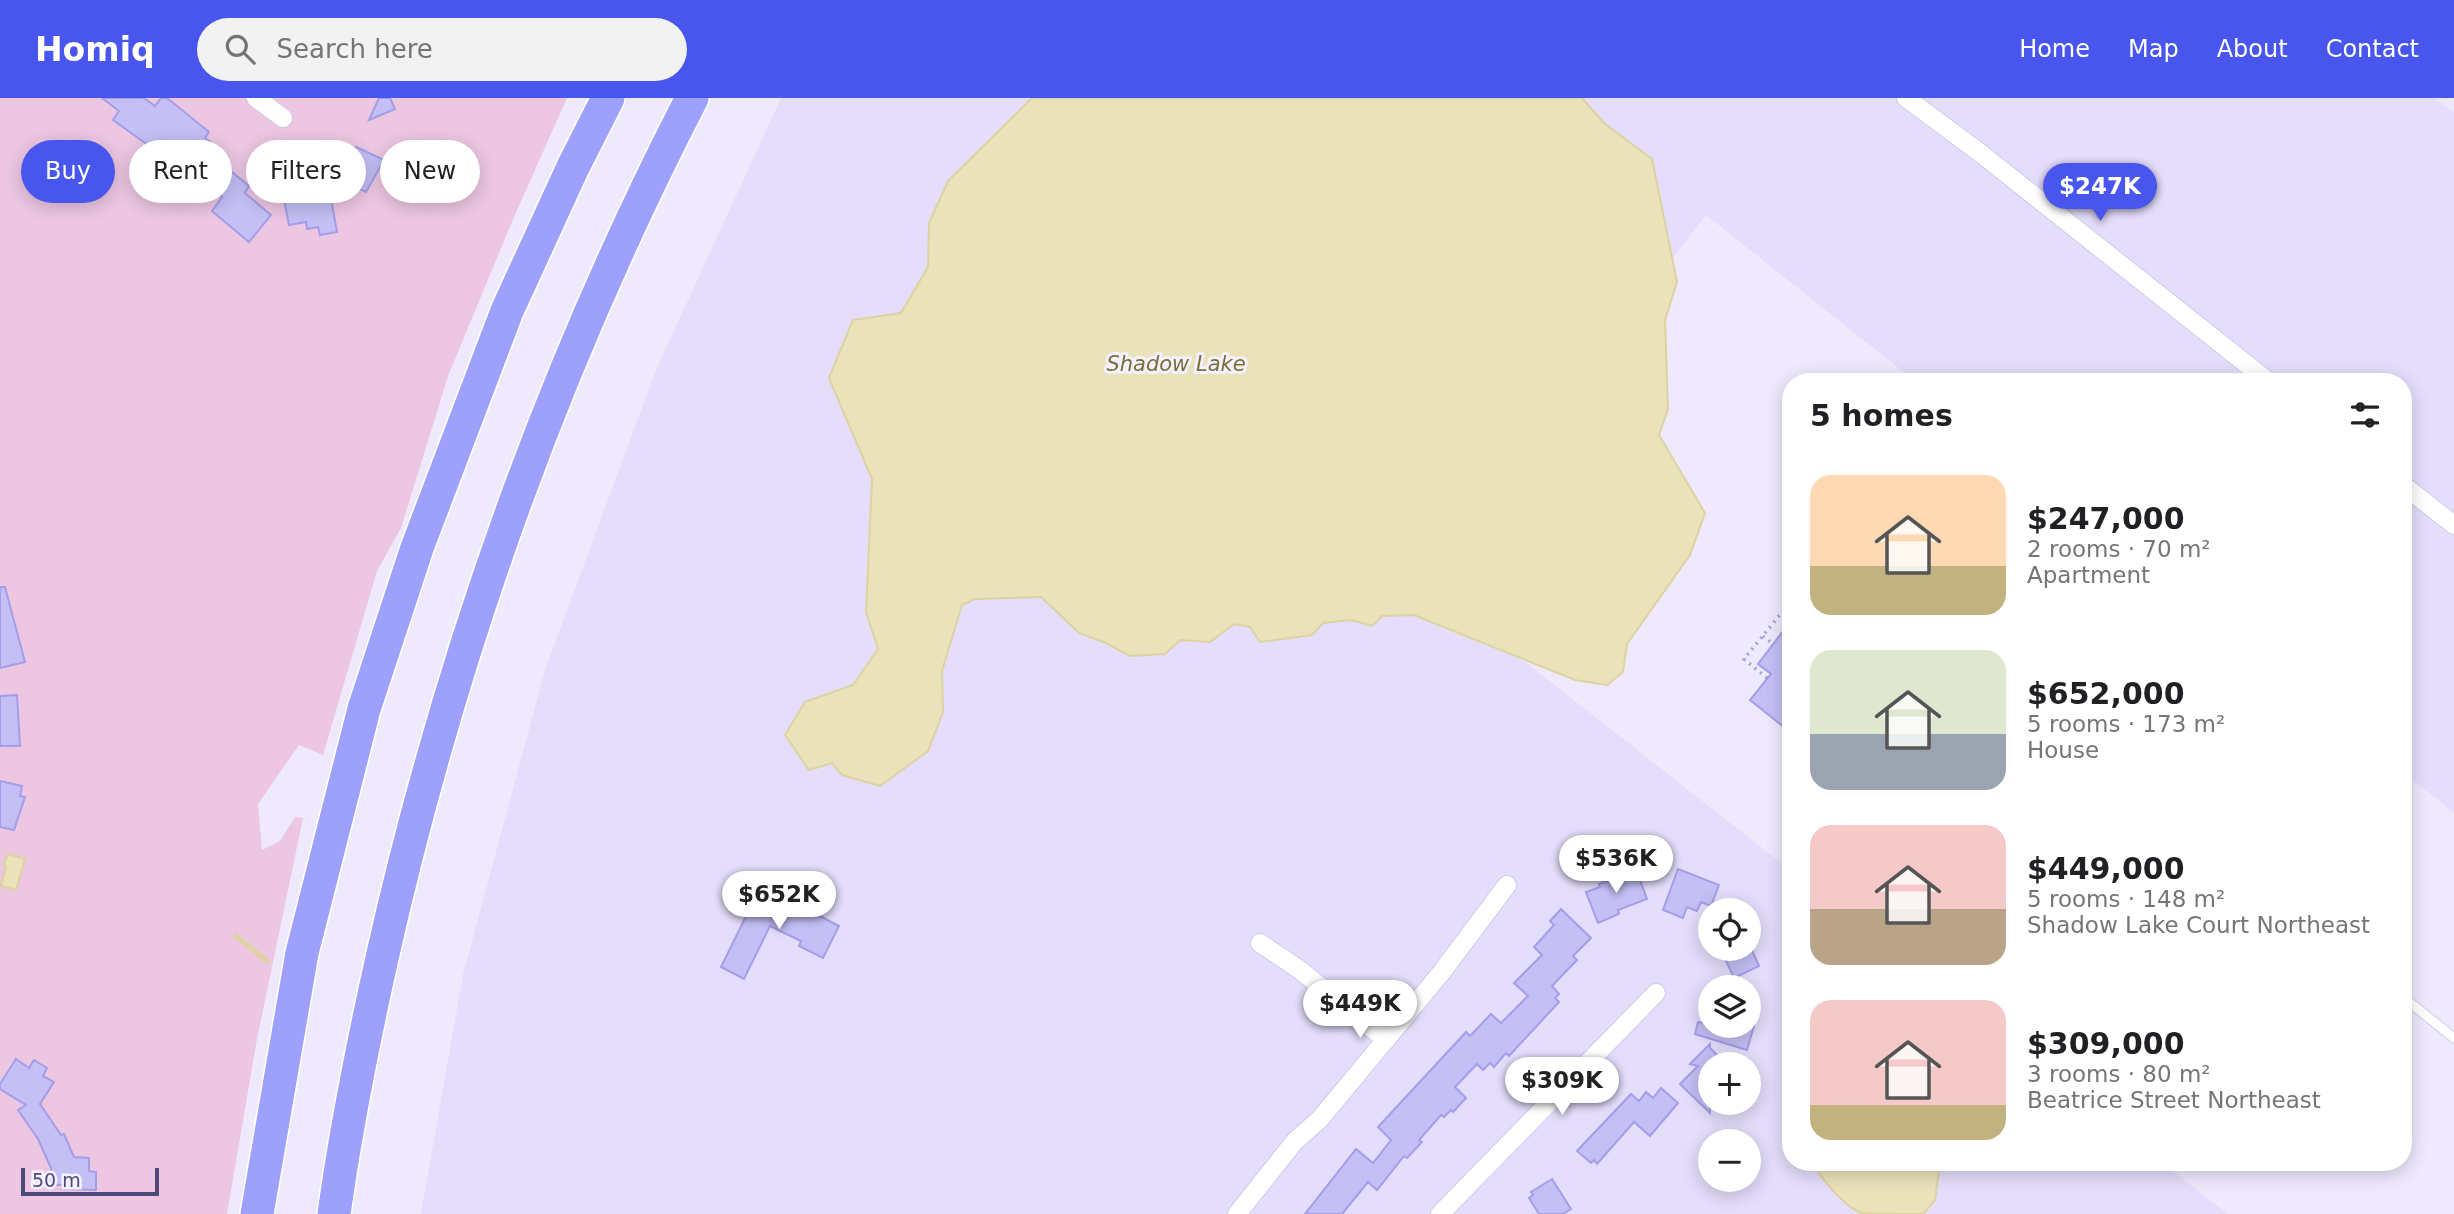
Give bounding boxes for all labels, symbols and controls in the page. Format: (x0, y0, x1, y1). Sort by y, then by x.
search box (197, 18, 687, 81)
text: Homiq (35, 30, 155, 69)
icon: search (221, 30, 259, 68)
text: Search here (277, 34, 433, 64)
text: Home (2019, 35, 2090, 63)
text: Map (2128, 35, 2179, 63)
text: About (2217, 35, 2288, 63)
text: Contact (2326, 35, 2419, 63)
chip: Buy (21, 140, 115, 203)
chip: Rent (129, 140, 232, 203)
chip: Filters (246, 140, 366, 203)
chip: New (380, 140, 480, 203)
pin: $247K (2051, 164, 2149, 223)
text: $247K (2059, 173, 2141, 199)
water label: Shadow Lake (1106, 352, 1246, 376)
icon: filters (2346, 396, 2384, 434)
text: 5 homes (1810, 398, 1953, 433)
text: $247,000 (2027, 501, 2185, 536)
icon: home (1866, 503, 1950, 587)
text: 2 rooms · 70 m² (2027, 536, 2211, 562)
text: Apartment (2027, 562, 2150, 588)
text: $652,000 (2027, 676, 2185, 711)
icon: home (1866, 678, 1950, 762)
text: 5 rooms · 173 m² (2027, 711, 2225, 737)
text: House (2027, 737, 2099, 763)
pin: $536K (1567, 836, 1665, 895)
text: $536K (1575, 845, 1657, 871)
text: $449,000 (2027, 851, 2185, 886)
icon: home (1866, 853, 1950, 937)
pin: $652K (730, 872, 828, 931)
text: $652K (738, 881, 820, 907)
text: 5 rooms · 148 m² (2027, 886, 2225, 912)
map controls (1698, 898, 1761, 1192)
button: locate (1698, 898, 1761, 961)
text: Shadow Lake Court Northeast (2027, 912, 2370, 938)
button: layers (1698, 975, 1761, 1038)
pin: $449K (1311, 981, 1409, 1040)
text: $449K (1319, 990, 1401, 1016)
text: $309,000 (2027, 1026, 2185, 1061)
icon: home (1866, 1028, 1950, 1112)
button: + (1698, 1052, 1761, 1115)
pin: $309K (1513, 1058, 1611, 1117)
text: 3 rooms · 80 m² (2027, 1061, 2211, 1087)
text: $309K (1521, 1067, 1603, 1093)
text: Beatrice Street Northeast (2027, 1087, 2321, 1113)
button: − (1698, 1129, 1761, 1192)
scale bar (21, 1165, 159, 1197)
text: 50 m (32, 1169, 81, 1191)

